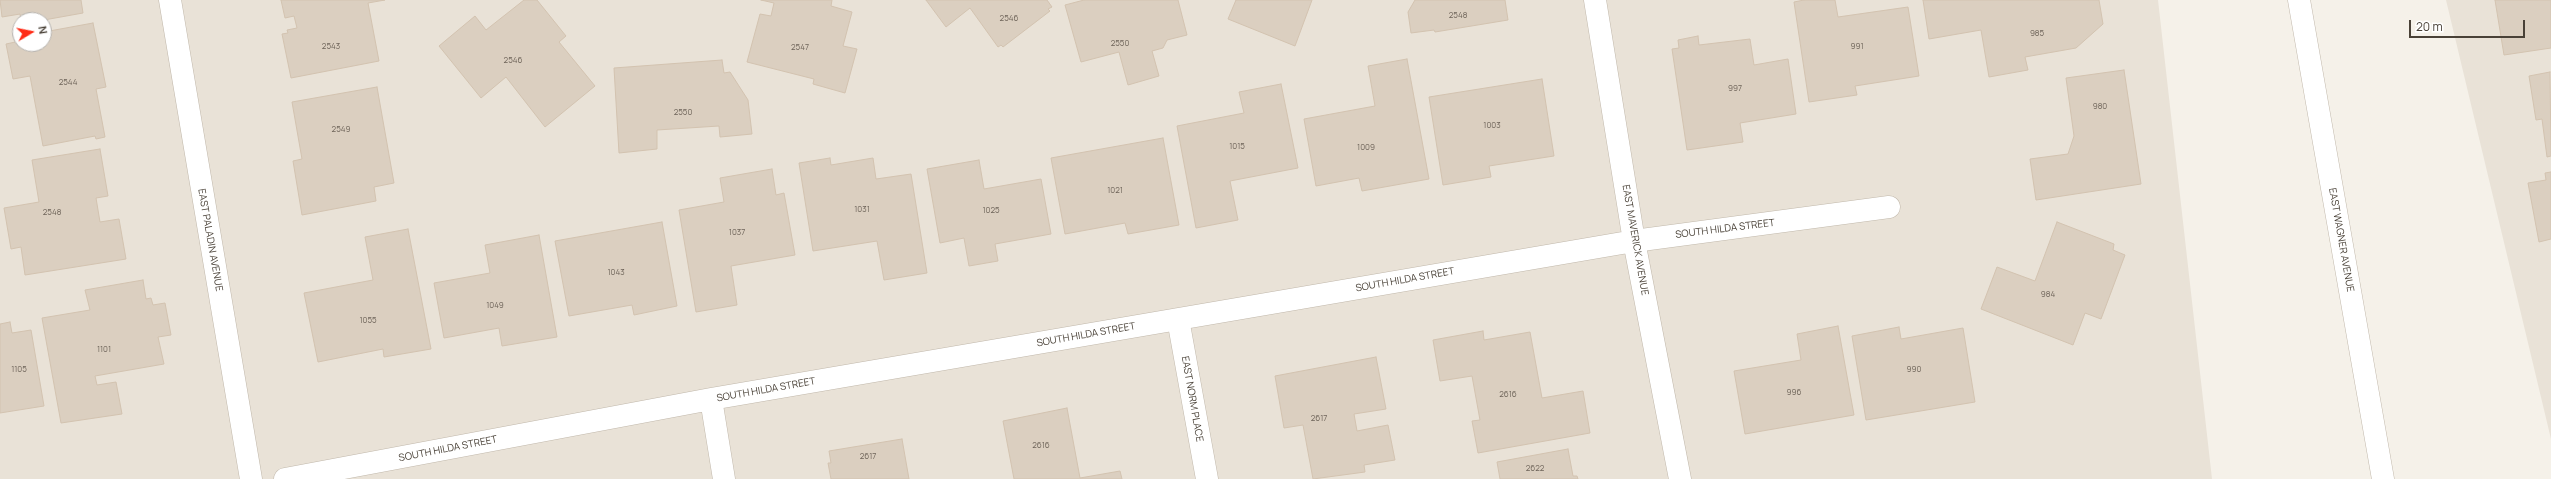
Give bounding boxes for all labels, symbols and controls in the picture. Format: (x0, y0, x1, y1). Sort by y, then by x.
house number: 2548 (1449, 11, 1467, 21)
north arrow (12, 12, 52, 52)
scale bar (2411, 12, 2527, 38)
house number: 2546 (1000, 14, 1018, 24)
text: 20 m (2416, 18, 2443, 35)
text: N (35, 25, 51, 35)
house number: 985 (2030, 29, 2044, 39)
house number: 2550 (1111, 39, 1129, 49)
house number: 2543 (322, 42, 340, 52)
house number: 991 (1850, 42, 1864, 52)
house number: 2547 (791, 43, 809, 53)
house number: 2546 (504, 56, 522, 66)
house number: 2544 (59, 78, 77, 88)
house number: 997 (1728, 84, 1742, 94)
house number: 980 (2093, 102, 2107, 112)
house number: 2550 (674, 108, 692, 118)
house number: 1003 (1483, 121, 1501, 131)
house number: 2549 (332, 125, 350, 135)
house number: 1015 (1229, 142, 1245, 152)
house number: 1009 (1357, 143, 1375, 153)
street label: EAST MAVERICK AVENUE (1619, 184, 1651, 296)
house number: 1021 (1107, 186, 1123, 196)
street label: EAST WAGNER AVENUE (2326, 187, 2356, 293)
street label: EAST PALADIN AVENUE (195, 188, 225, 292)
house number: 1031 (854, 205, 870, 215)
house number: 1025 (982, 206, 1000, 216)
house number: 2548 (43, 208, 61, 218)
street label: SOUTH HILDA STREET (1675, 217, 1775, 241)
house number: 1037 (729, 228, 745, 238)
street label: SOUTH HILDA STREET (1355, 265, 1455, 295)
house number: 1043 (607, 268, 625, 278)
house number: 984 (2041, 290, 2055, 300)
house number: 1049 (486, 301, 504, 311)
house number: 1055 (359, 316, 377, 326)
street label: SOUTH HILDA STREET (1036, 320, 1136, 350)
house number: 1101 (97, 345, 111, 355)
street label: EAST NORM PLACE (1179, 355, 1205, 443)
house number: 1105 (11, 365, 27, 375)
house number: 990 (1907, 365, 1921, 375)
street label: SOUTH HILDA STREET (716, 375, 816, 405)
house number: 996 (1787, 388, 1801, 398)
house number: 2616 (1499, 390, 1517, 400)
house number: 2617 (1311, 414, 1327, 424)
street label: SOUTH HILDA STREET (398, 434, 498, 464)
house number: 2616 (1032, 441, 1050, 451)
house number: 2617 (860, 452, 876, 462)
house number: 2622 (1526, 464, 1544, 474)

